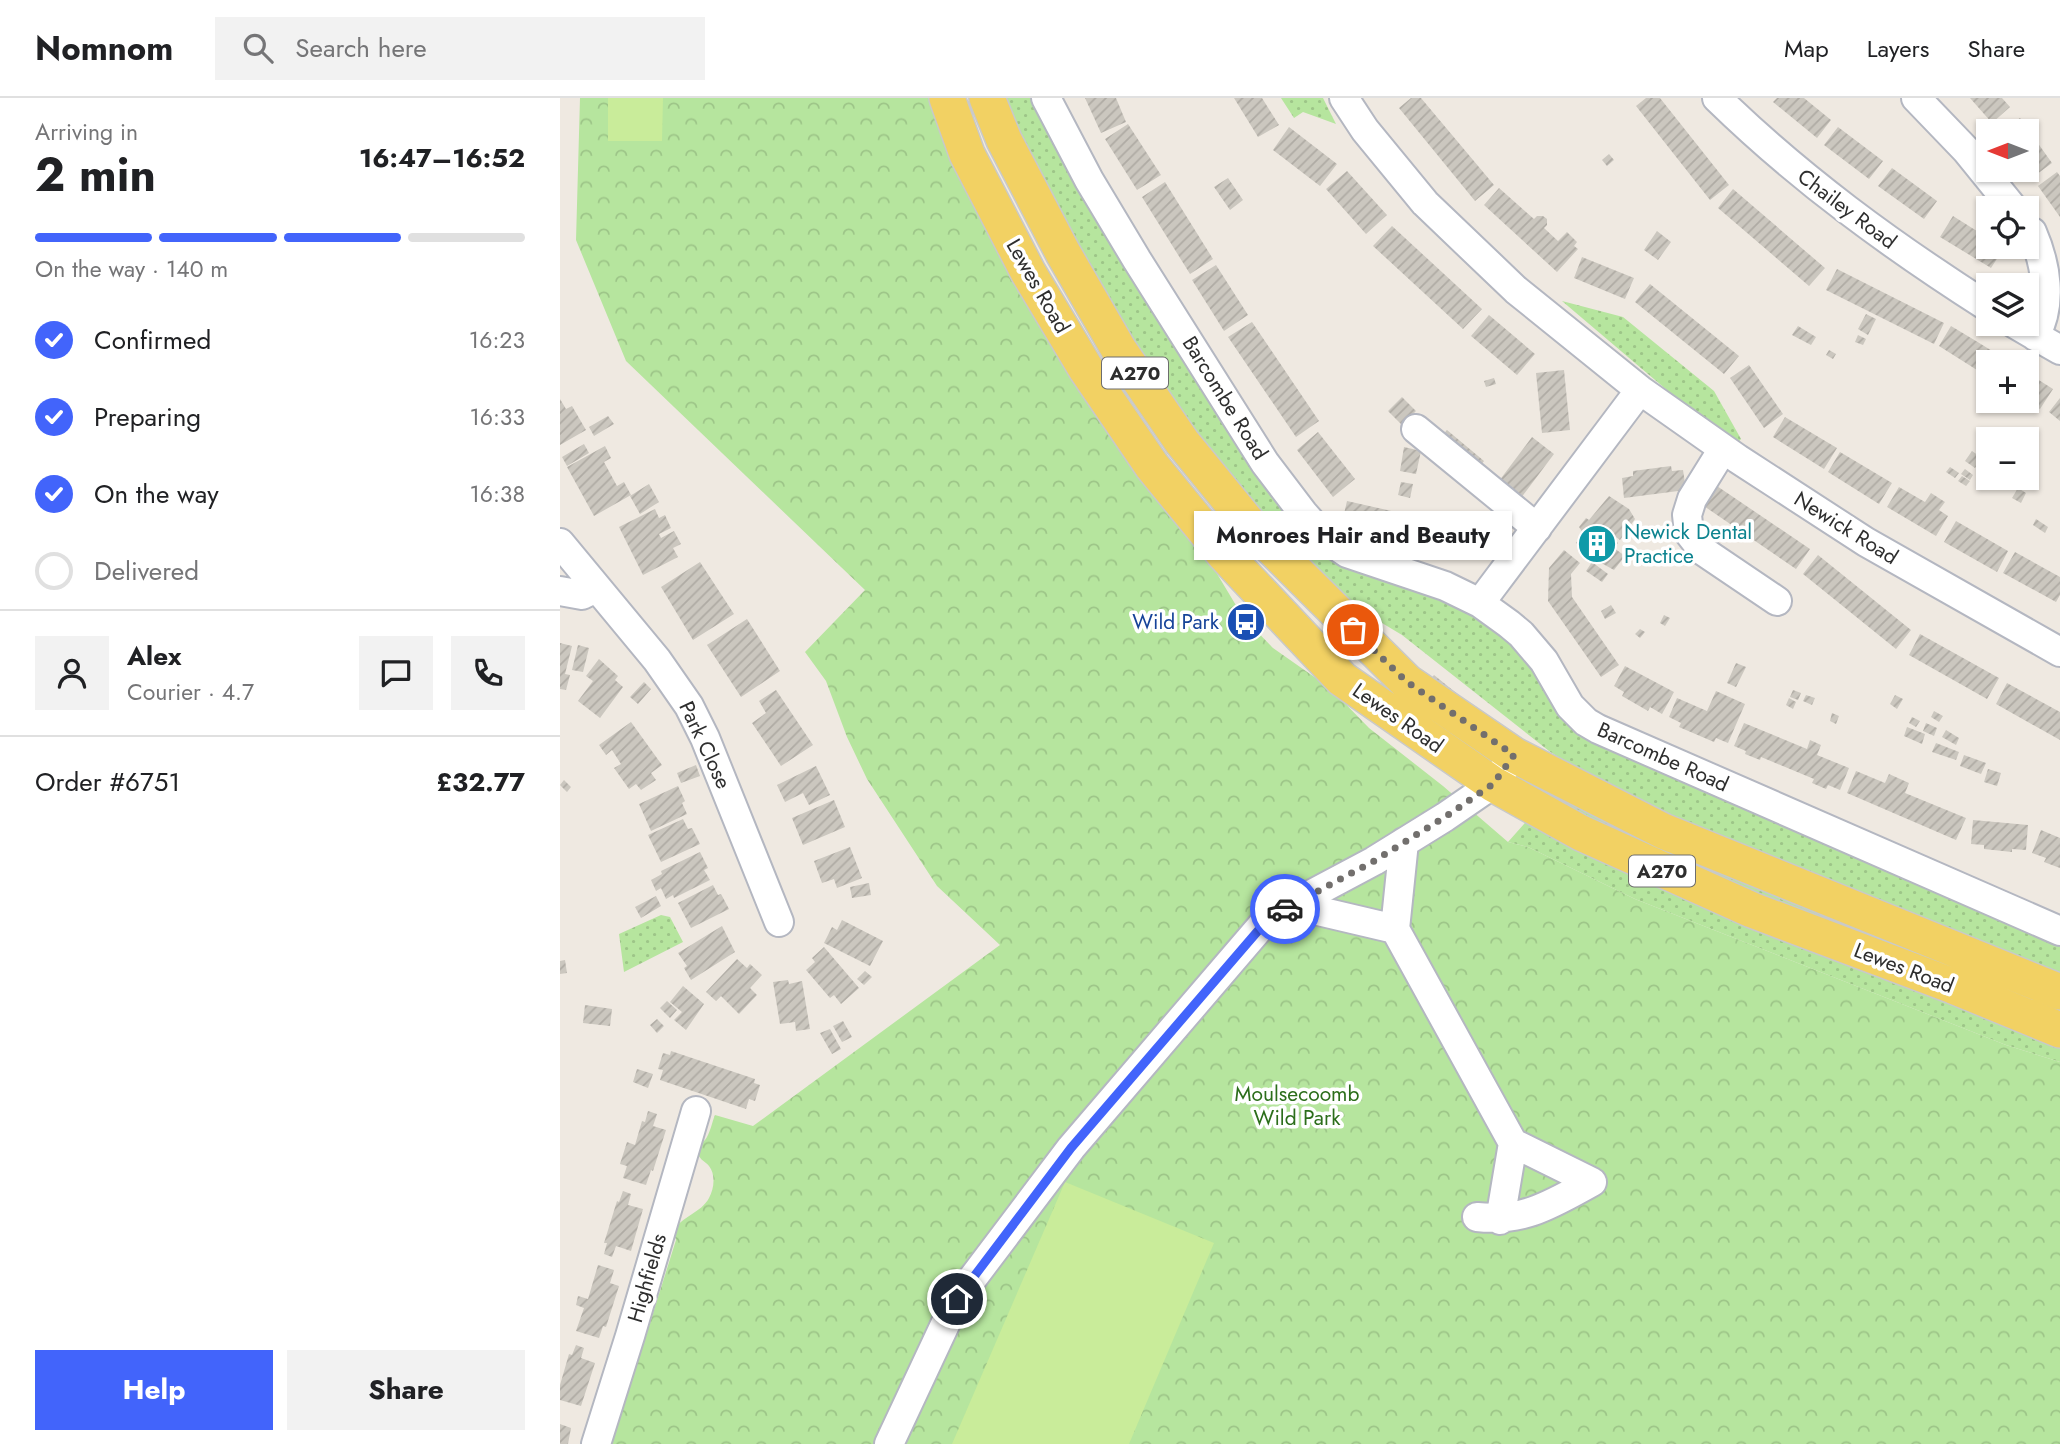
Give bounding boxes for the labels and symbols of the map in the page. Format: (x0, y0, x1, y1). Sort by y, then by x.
north arrow (1976, 119, 2039, 182)
street label: Chailey Road (1791, 162, 1903, 256)
street label: Lewes Road (999, 233, 1077, 339)
street label: Barcombe Road (1175, 330, 1275, 466)
road number: A270 (1102, 358, 1168, 388)
street label: Newick Road (1788, 484, 1904, 572)
callout: Monroes Hair and Beauty (1194, 511, 1512, 560)
place label: Newick Dental Practice (1624, 517, 1752, 571)
building icon: Newick Dental Practice (1576, 523, 1618, 565)
pin (1323, 600, 1383, 660)
bus stop icon: Wild Park (1225, 601, 1267, 643)
place label: Wild Park (1132, 607, 1220, 637)
street label: Lewes Road (1346, 676, 1450, 760)
street label: Park Close (672, 696, 738, 794)
street label: Barcombe Road (1593, 715, 1733, 799)
road number: A270 (1629, 856, 1695, 886)
courier (1250, 874, 1320, 944)
street label: Lewes Road (1850, 935, 1958, 1001)
park label: Moulsecoomb Wild Park (1235, 1079, 1359, 1133)
street label: Highfields (620, 1230, 674, 1326)
pin (927, 1269, 987, 1329)

